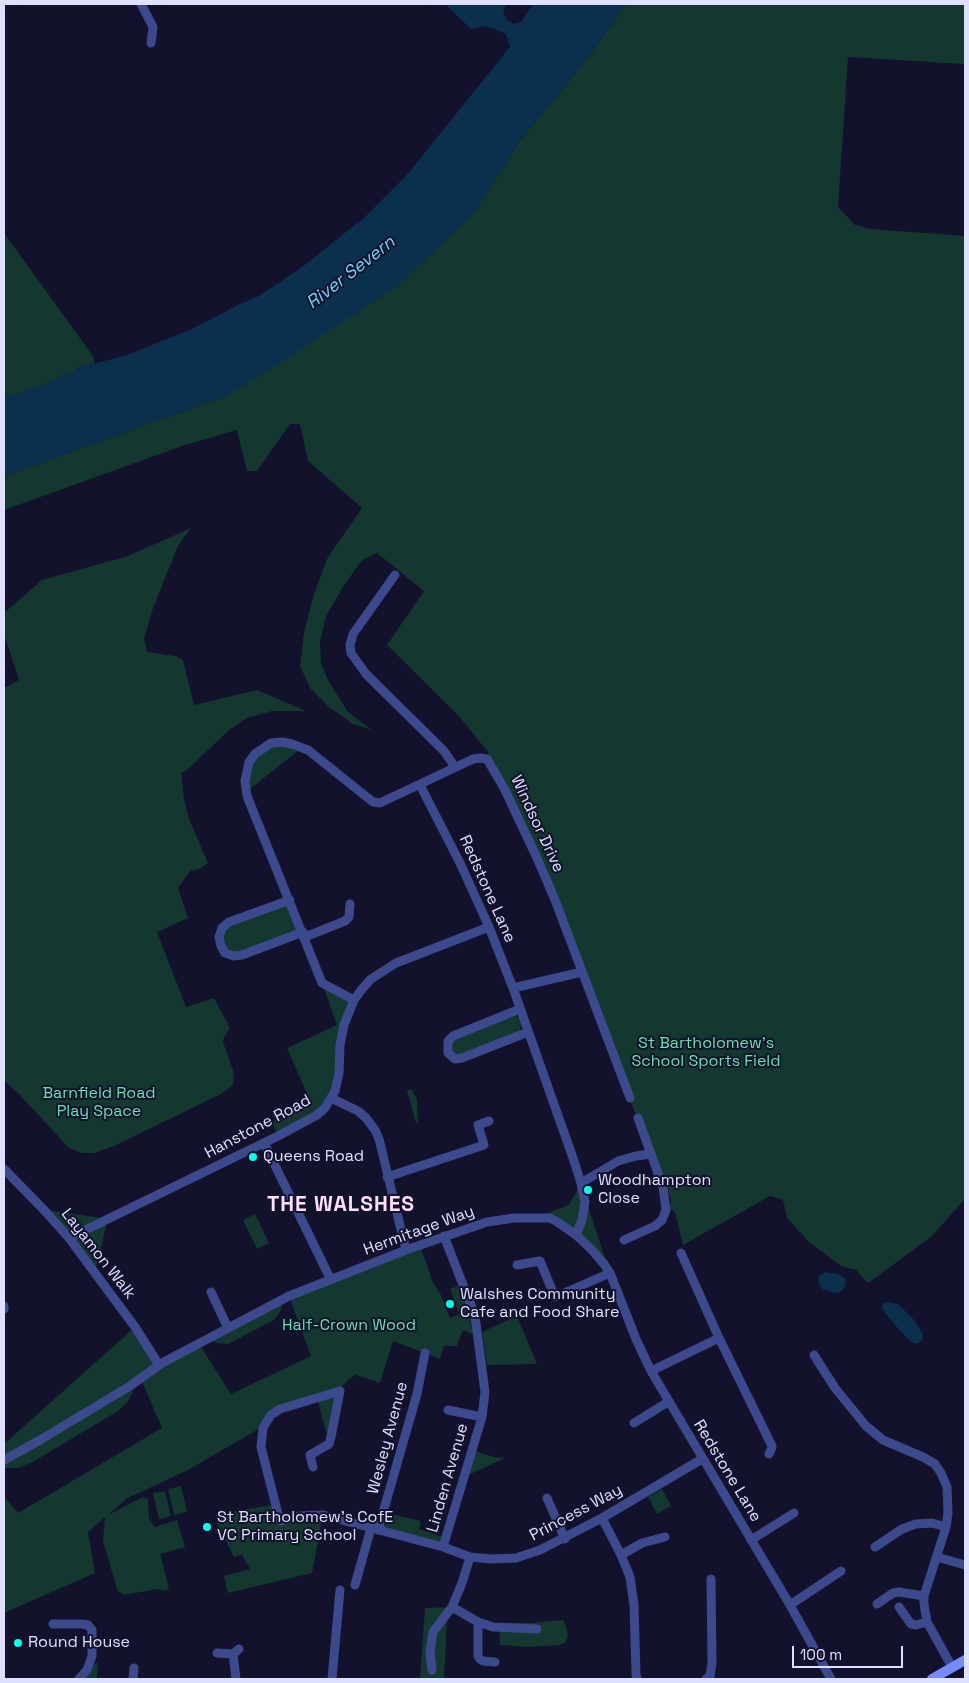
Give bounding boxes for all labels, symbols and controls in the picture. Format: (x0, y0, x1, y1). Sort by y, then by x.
water label: River Severn (302, 232, 400, 314)
street label: Windsor Drive (506, 772, 568, 876)
street label: Redstone Lane (455, 832, 519, 946)
park label: St Bartholomew's School Sports Field (631, 1034, 781, 1072)
park label: Barnfield Road Play Space (42, 1084, 156, 1122)
street label: Hanstone Road (202, 1091, 314, 1163)
place label: Queens Road (263, 1147, 364, 1167)
marker: Queens Road (247, 1151, 259, 1163)
place label: Woodhampton Close (598, 1171, 711, 1209)
marker: Woodhampton Close (582, 1184, 594, 1196)
district label: THE WALSHES (266, 1192, 416, 1218)
street label: Hermitage Way (361, 1202, 477, 1260)
street label: Layamon Walk (57, 1205, 139, 1303)
place label: Walshes Community Cafe and Food Share (460, 1285, 619, 1323)
marker: Walshes Community Cafe and Food Share (444, 1298, 456, 1310)
park label: Half-Crown Wood (282, 1316, 416, 1336)
street label: Wesley Avenue (364, 1380, 412, 1496)
street label: Redstone Lane (689, 1416, 765, 1526)
street label: Linden Avenue (423, 1421, 473, 1535)
street label: Princess Way (526, 1481, 626, 1545)
place label: St Bartholomew's CofE VC Primary School (217, 1508, 393, 1546)
marker: St Bartholomew's CofE VC Primary School (201, 1521, 213, 1533)
place label: Round House (28, 1633, 130, 1653)
scale bar (794, 1636, 905, 1668)
marker: Round House (12, 1637, 24, 1649)
text: 100 m (800, 1645, 842, 1664)

